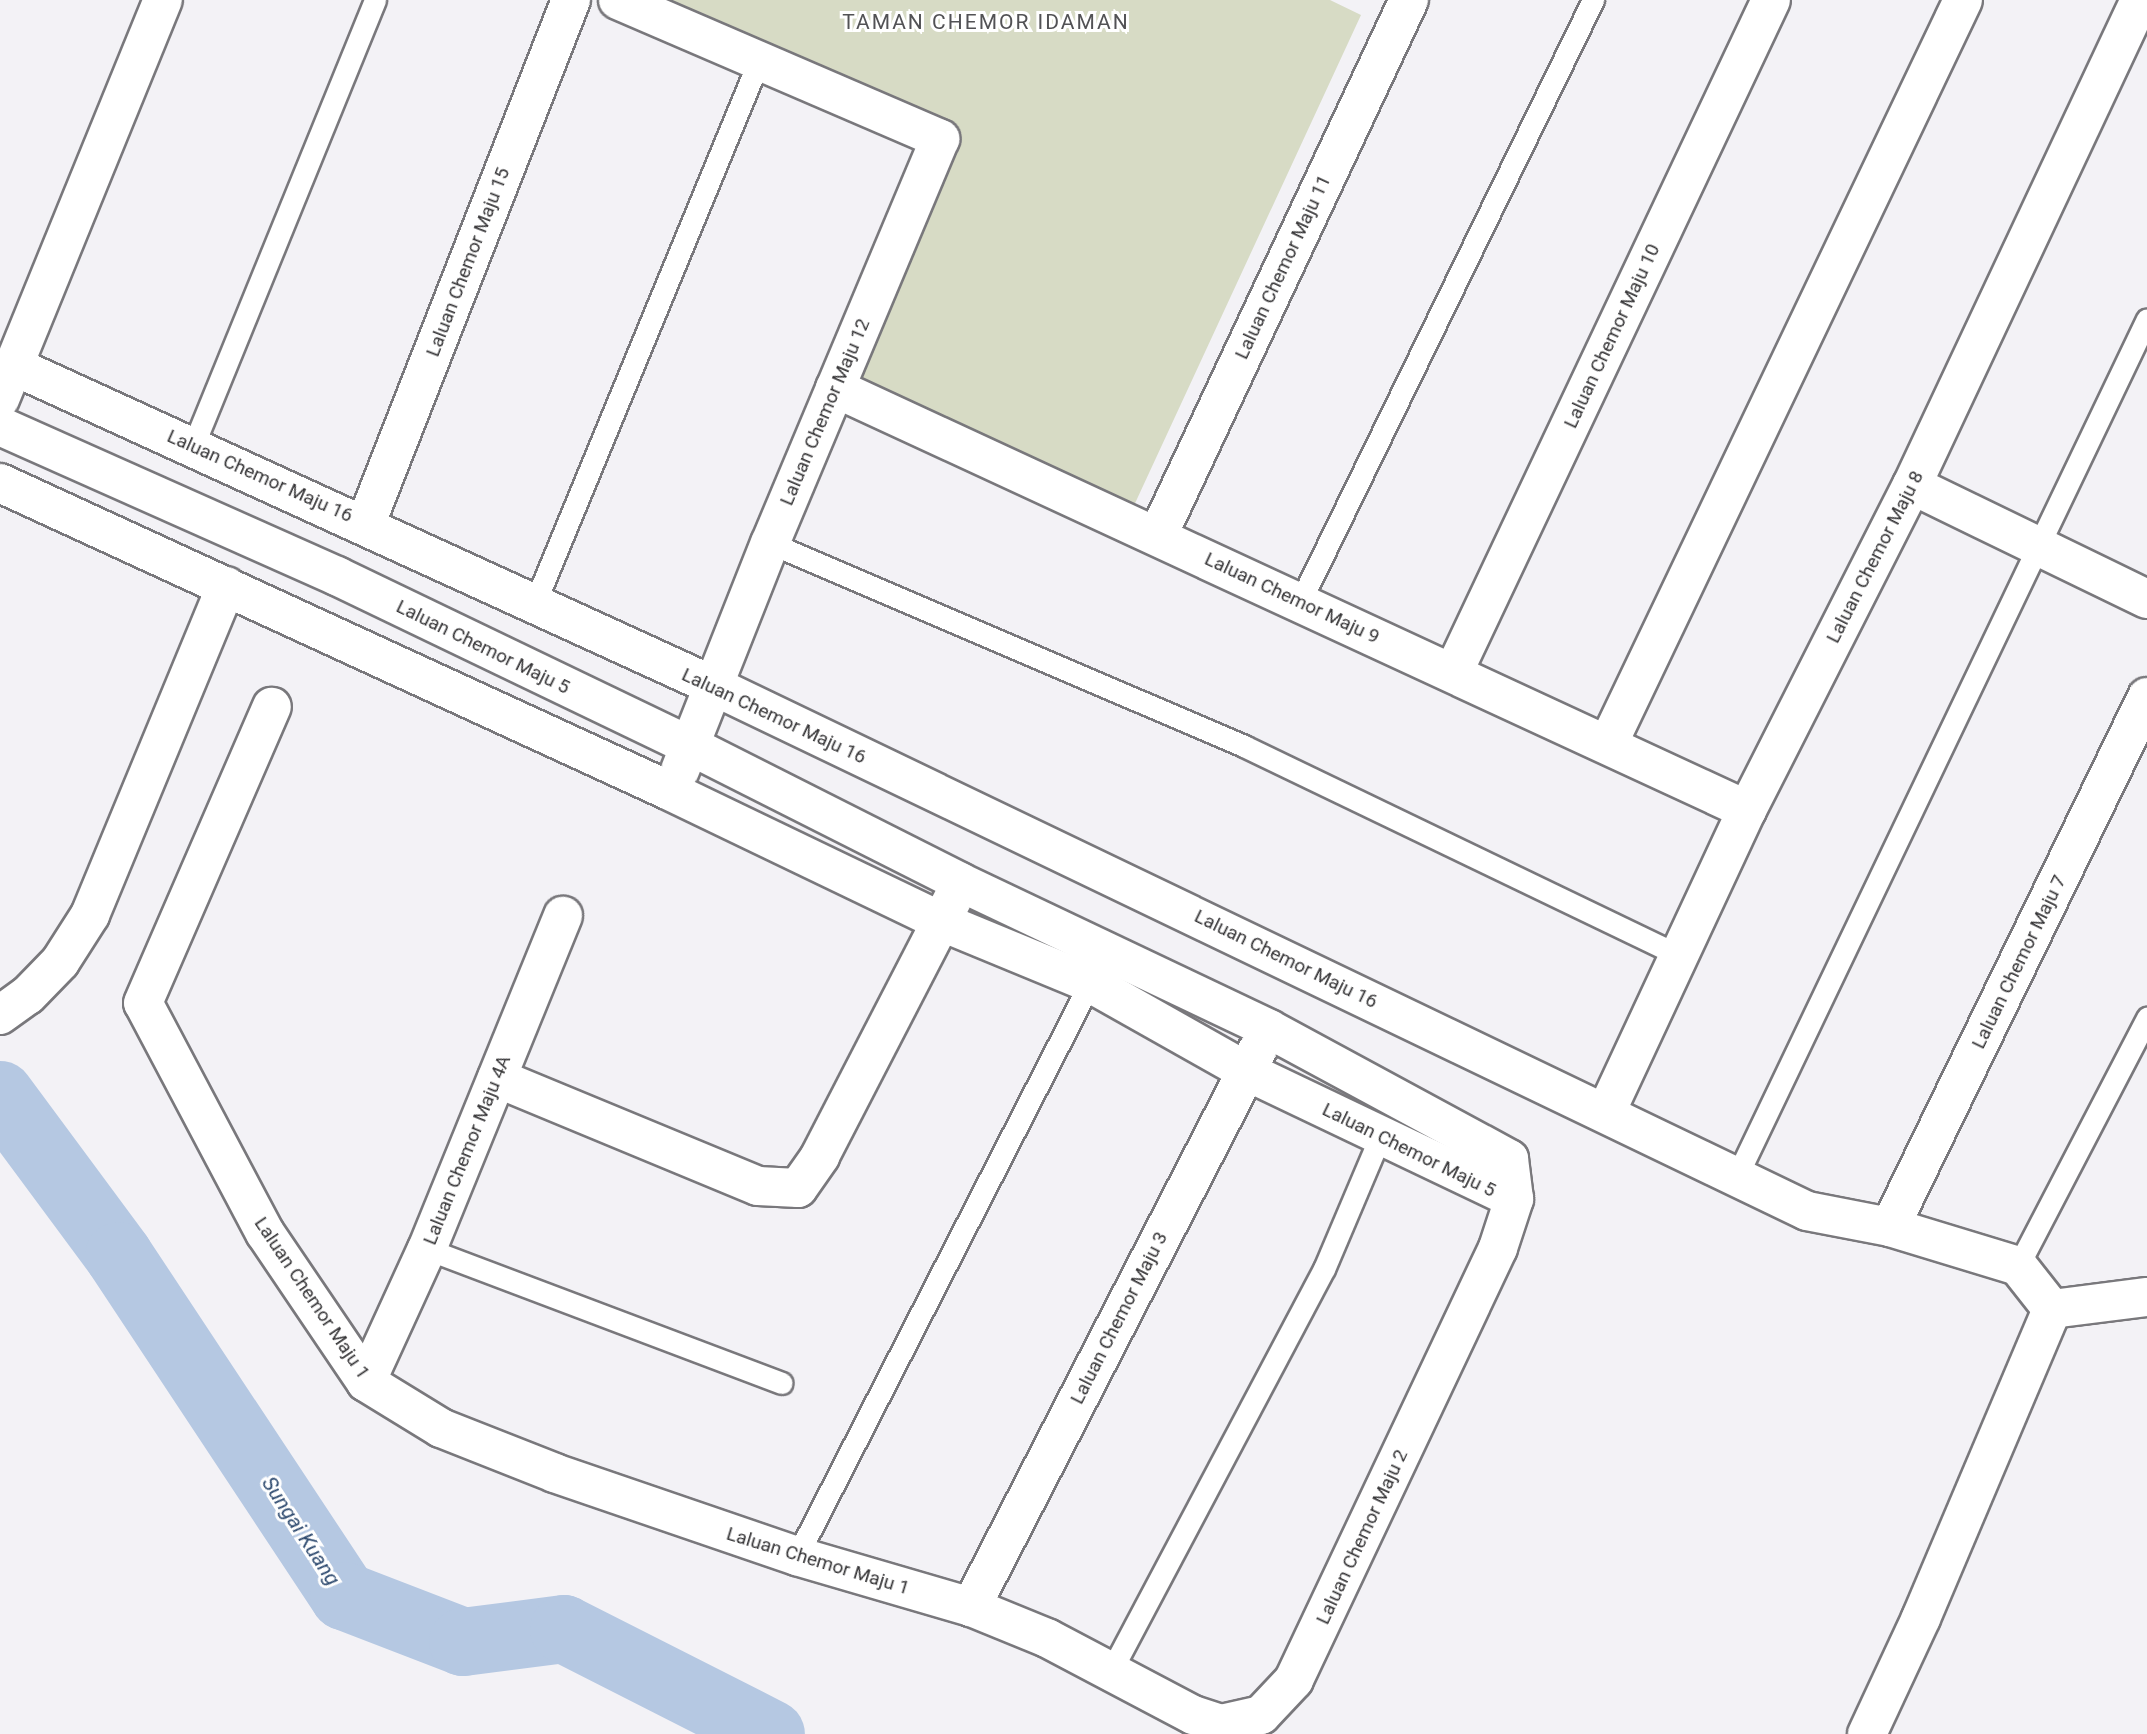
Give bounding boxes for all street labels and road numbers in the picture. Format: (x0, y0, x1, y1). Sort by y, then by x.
street label: Laluan Chemor Maju 15 (421, 164, 515, 360)
street label: Laluan Chemor Maju 11 (1230, 171, 1336, 363)
street label: Laluan Chemor Maju 10 (1559, 240, 1665, 432)
street label: Laluan Chemor Maju 12 (775, 315, 875, 509)
street label: Laluan Chemor Maju 16 (164, 425, 356, 527)
street label: Laluan Chemor Maju 8 (1822, 467, 1928, 647)
street label: Laluan Chemor Maju 9 (1201, 547, 1383, 649)
street label: Laluan Chemor Maju 5 (393, 595, 573, 699)
street label: Laluan Chemor Maju 16 (678, 663, 870, 769)
street label: Laluan Chemor Maju 7 (1967, 872, 2071, 1052)
street label: Laluan Chemor Maju 16 (1191, 905, 1381, 1013)
street label: Laluan Chemor Maju 4A (419, 1052, 515, 1248)
street label: Laluan Chemor Maju 5 (1319, 1098, 1499, 1202)
street label: Laluan Chemor Maju 1 (249, 1213, 375, 1383)
street label: Laluan Chemor Maju 3 (1066, 1228, 1172, 1408)
street label: Laluan Chemor Maju 2 (1311, 1446, 1413, 1628)
street label: Laluan Chemor Maju 1 (724, 1522, 912, 1600)

